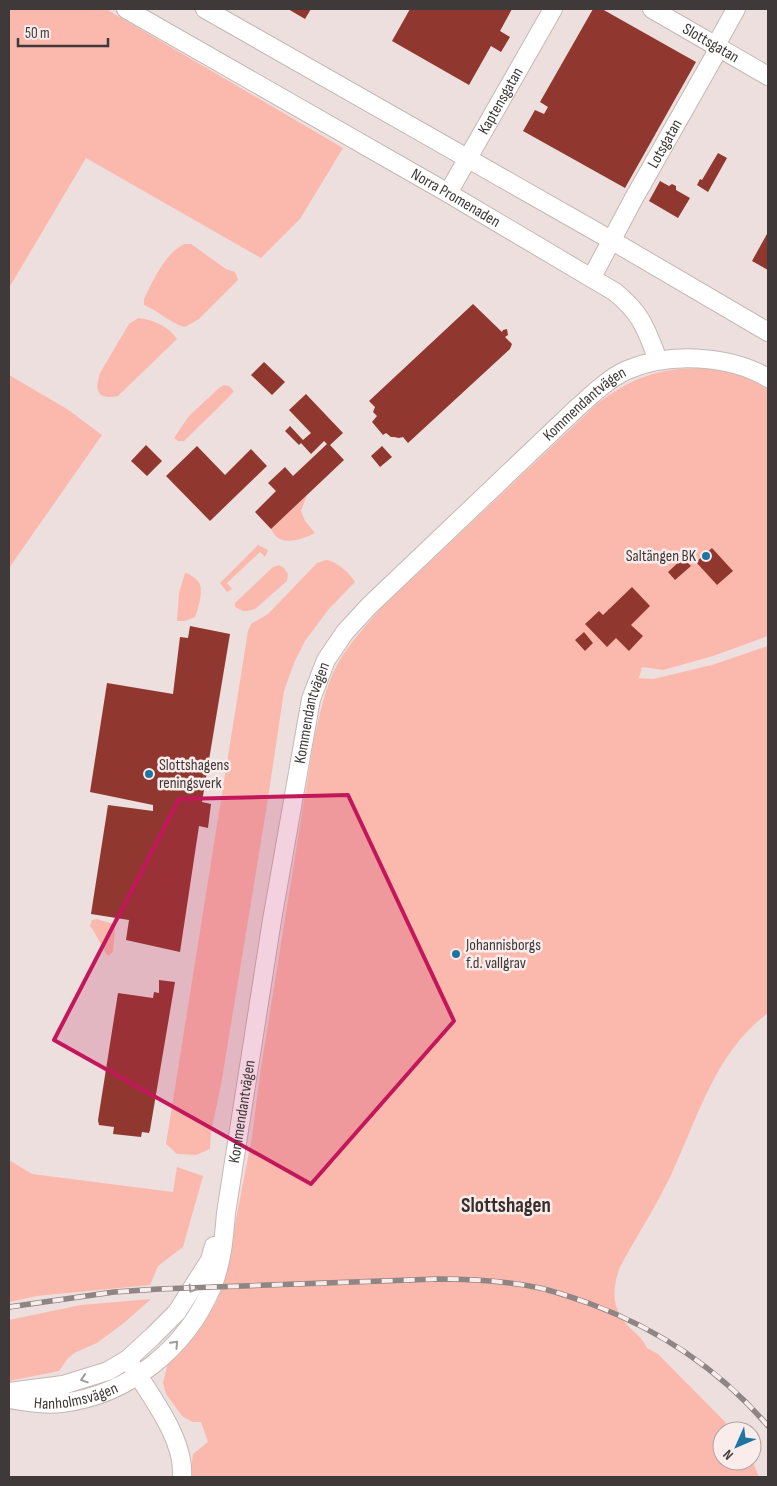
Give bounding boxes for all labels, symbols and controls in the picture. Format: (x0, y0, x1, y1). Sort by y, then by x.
scale bar (18, 15, 108, 47)
street label: Slottsgatan (679, 19, 742, 67)
text: 50 m (25, 24, 50, 43)
street label: Kaptensgatan (474, 64, 527, 138)
street label: Lotsgatan (643, 116, 686, 171)
street label: Norra Promenaden (408, 164, 504, 231)
street label: Kommendantvägen (539, 363, 629, 445)
place label: Saltängen BK (626, 547, 697, 566)
marker: Saltängen BK (700, 550, 712, 562)
street label: Kommendantvägen (290, 660, 334, 765)
place label: Slottshagens reningsverk (159, 756, 229, 793)
marker: Slottshagens reningsverk (143, 768, 155, 780)
place label: Johannisborgs f.d. vallgrav (465, 936, 541, 973)
marker: Johannisborgs f.d. vallgrav (450, 948, 462, 960)
street label: Kommendantvägen (224, 1059, 259, 1164)
district label: Slottshagen (461, 1193, 551, 1218)
one-way arrow (188, 1283, 198, 1292)
one-way arrow (169, 1341, 178, 1350)
one-way arrow (80, 1373, 88, 1383)
street label: Hanholmsvägen (33, 1378, 121, 1413)
north arrow (712, 1421, 762, 1471)
text: N (720, 1446, 737, 1463)

